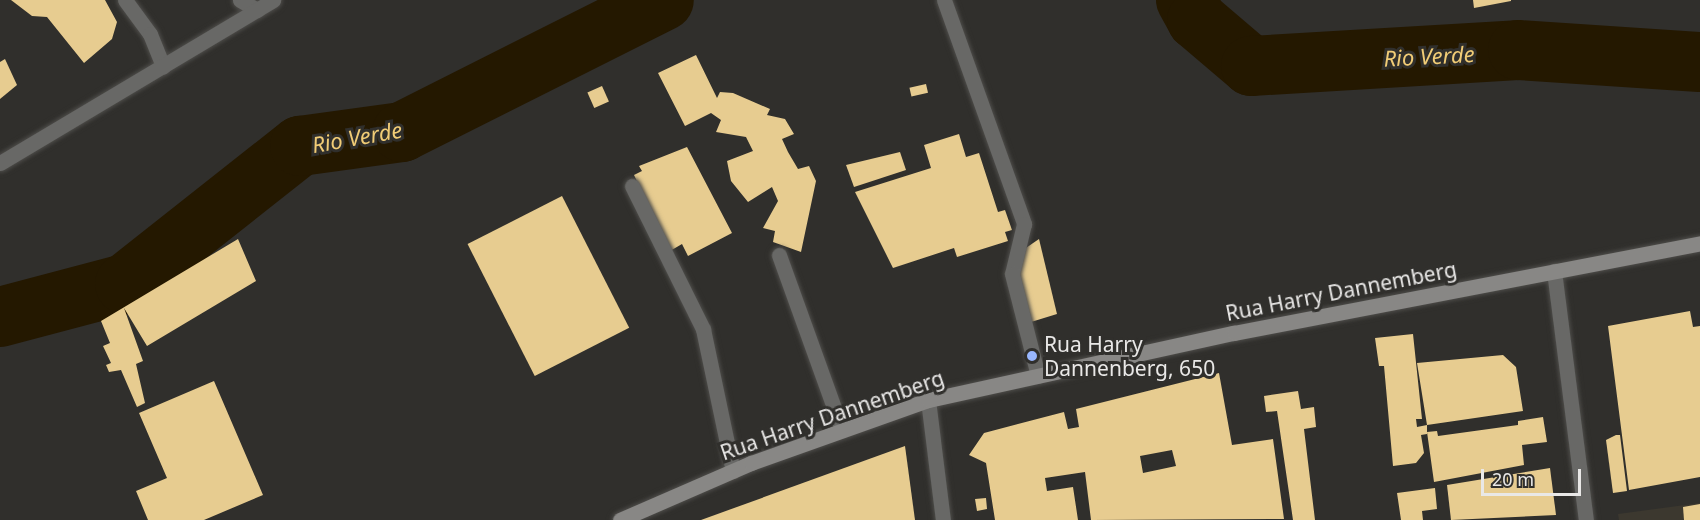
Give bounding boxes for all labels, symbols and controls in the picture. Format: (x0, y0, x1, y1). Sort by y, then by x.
water label: Rio Verde (1383, 40, 1475, 72)
water label: Rio Verde (310, 116, 404, 158)
street label: Rua Harry Dannemberg (1223, 256, 1459, 326)
place label: Rua Harry Dannenberg, 650 (1044, 331, 1215, 381)
marker: Rua Harry Dannenberg, 650 (1025, 349, 1039, 363)
street label: Rua Harry Dannemberg (717, 365, 947, 465)
scale bar (1484, 457, 1584, 495)
text: 20 m (1492, 467, 1534, 491)

